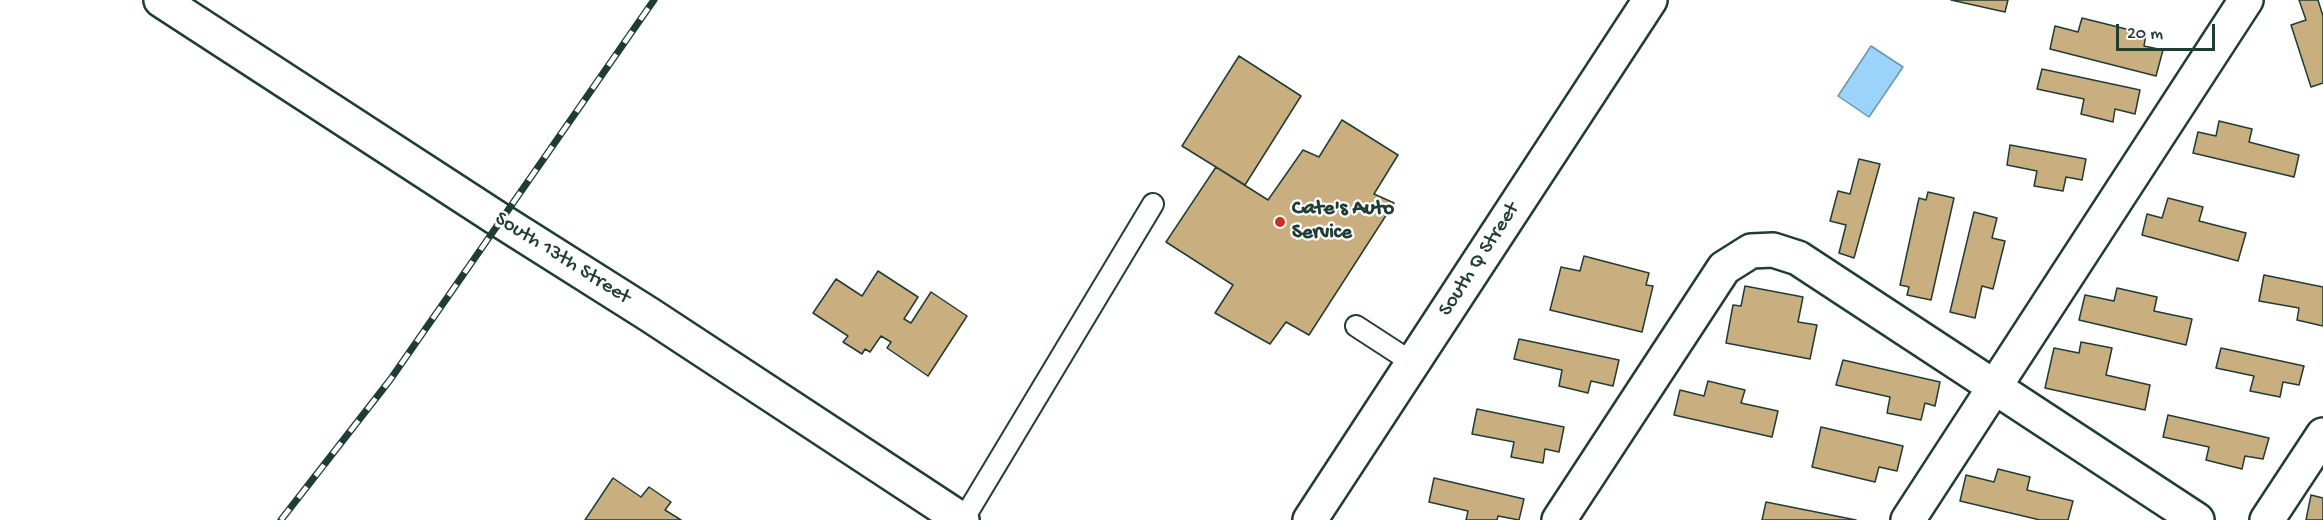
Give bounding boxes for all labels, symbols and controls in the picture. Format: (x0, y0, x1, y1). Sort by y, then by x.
scale bar (2119, 12, 2218, 50)
text: 20 m (2127, 24, 2163, 45)
place label: Cate's Auto Service (1292, 197, 1394, 247)
street label: South Q Street (1434, 198, 1526, 322)
street label: South 13th Street (489, 207, 635, 311)
marker: Cate's Auto Service (1273, 215, 1287, 229)

